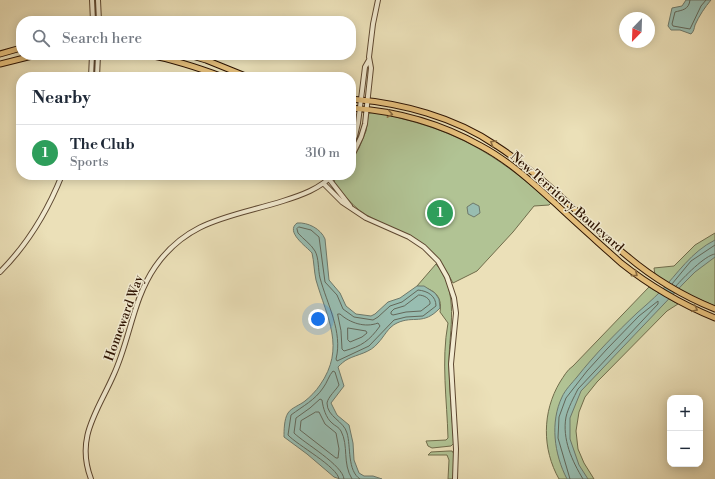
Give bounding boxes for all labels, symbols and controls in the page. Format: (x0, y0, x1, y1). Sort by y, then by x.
north arrow (619, 12, 655, 48)
search box (16, 16, 356, 60)
icon: search (30, 27, 52, 49)
text: Search here (62, 29, 142, 48)
text: Nearby (32, 87, 91, 109)
one-way arrow (386, 109, 393, 117)
text: The Club (70, 135, 135, 154)
one-way arrow (490, 140, 497, 147)
text: 1 (42, 145, 48, 161)
text: 310 m (305, 145, 340, 161)
street label: New Territory Boulevard (507, 148, 627, 256)
text: Sports (70, 154, 109, 170)
pin: 1 (427, 198, 453, 228)
one-way arrow (631, 269, 638, 277)
street label: Homeward Way (101, 272, 147, 363)
one-way arrow (690, 304, 698, 312)
your location (308, 309, 328, 329)
map controls (667, 395, 703, 467)
button: + (667, 395, 703, 431)
button: − (667, 431, 703, 467)

